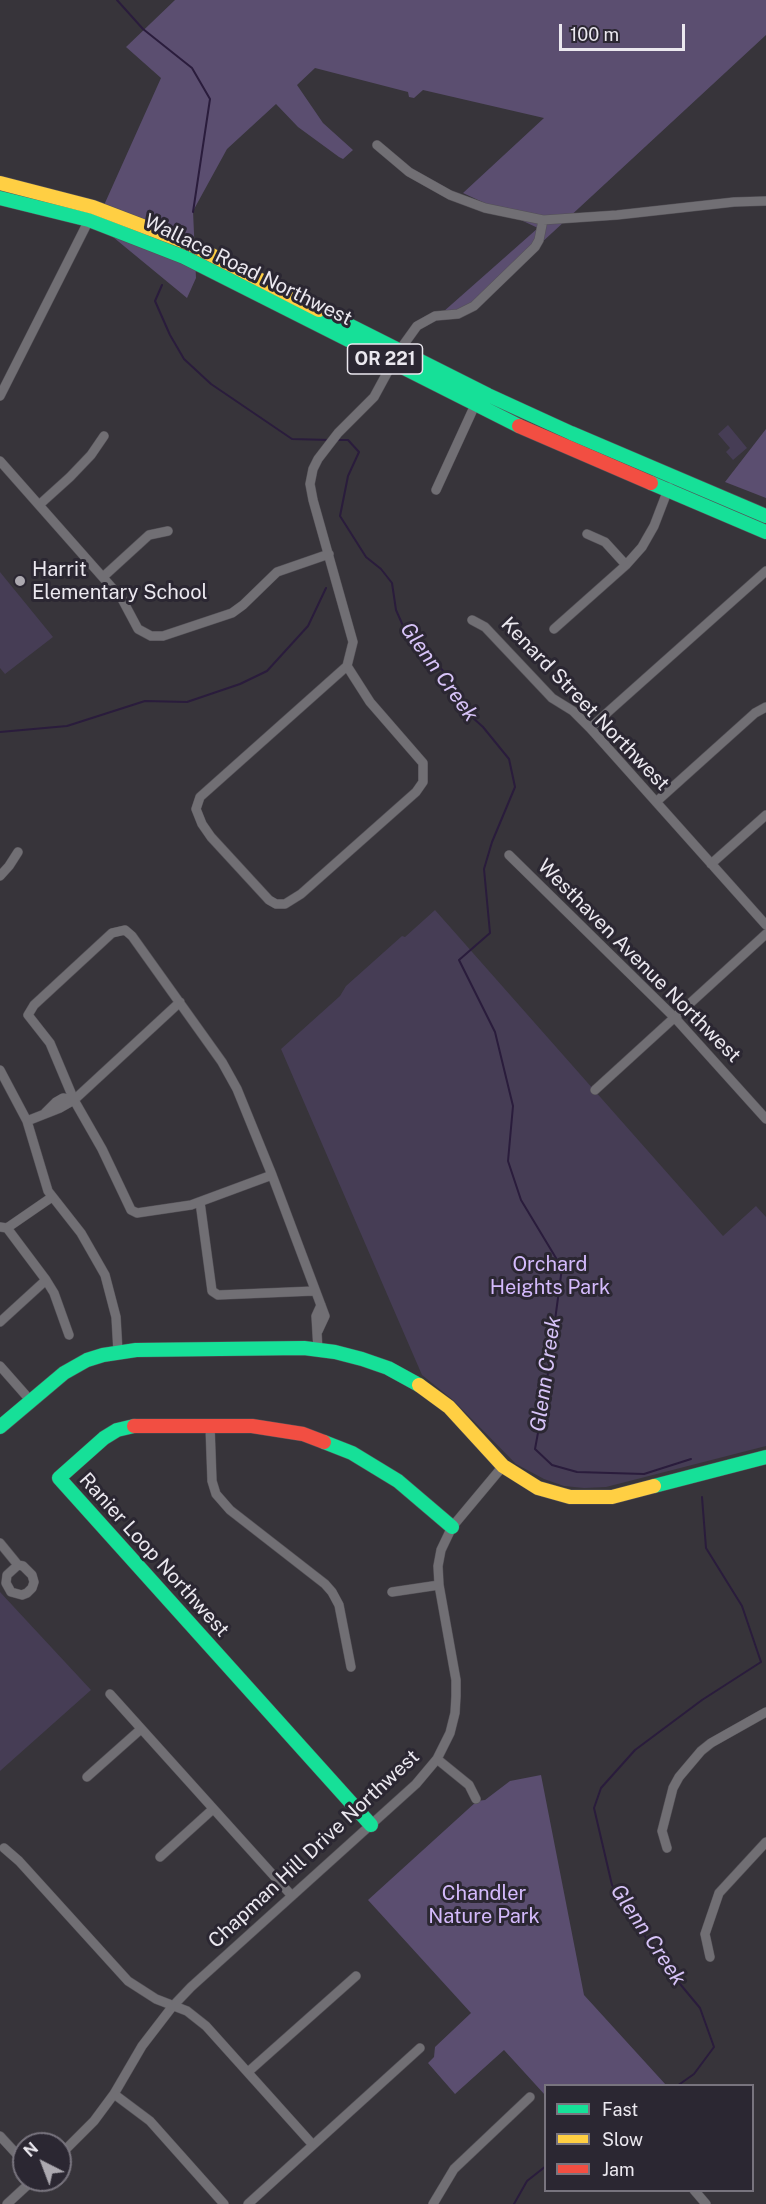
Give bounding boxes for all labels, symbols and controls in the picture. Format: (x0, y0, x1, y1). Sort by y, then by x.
scale bar (562, 12, 688, 50)
text: 100 m (570, 24, 619, 45)
street label: Wallace Road Northwest (140, 209, 356, 331)
road number: OR 221 (348, 344, 422, 374)
place label: Harrit Elementary School (32, 558, 208, 605)
marker: Harrit Elementary School (13, 574, 27, 588)
street label: Kenard Street Northwest (496, 612, 674, 796)
water label: Glenn Creek (395, 617, 483, 727)
street label: Westhaven Avenue Northwest (532, 854, 746, 1068)
park label: Orchard Heights Park (490, 1253, 610, 1300)
water label: Glenn Creek (525, 1315, 567, 1433)
street label: Ranier Loop Northwest (74, 1468, 234, 1642)
street label: Chapman Hill Drive Northwest (203, 1745, 425, 1953)
water label: Glenn Creek (605, 1880, 691, 1990)
park label: Chandler Nature Park (428, 1882, 540, 1929)
legend (544, 2084, 754, 2192)
text: Fast (602, 2099, 638, 2120)
text: Slow (602, 2129, 643, 2150)
north arrow (12, 2132, 72, 2192)
text: N (20, 2138, 42, 2161)
text: Jam (602, 2159, 635, 2180)

